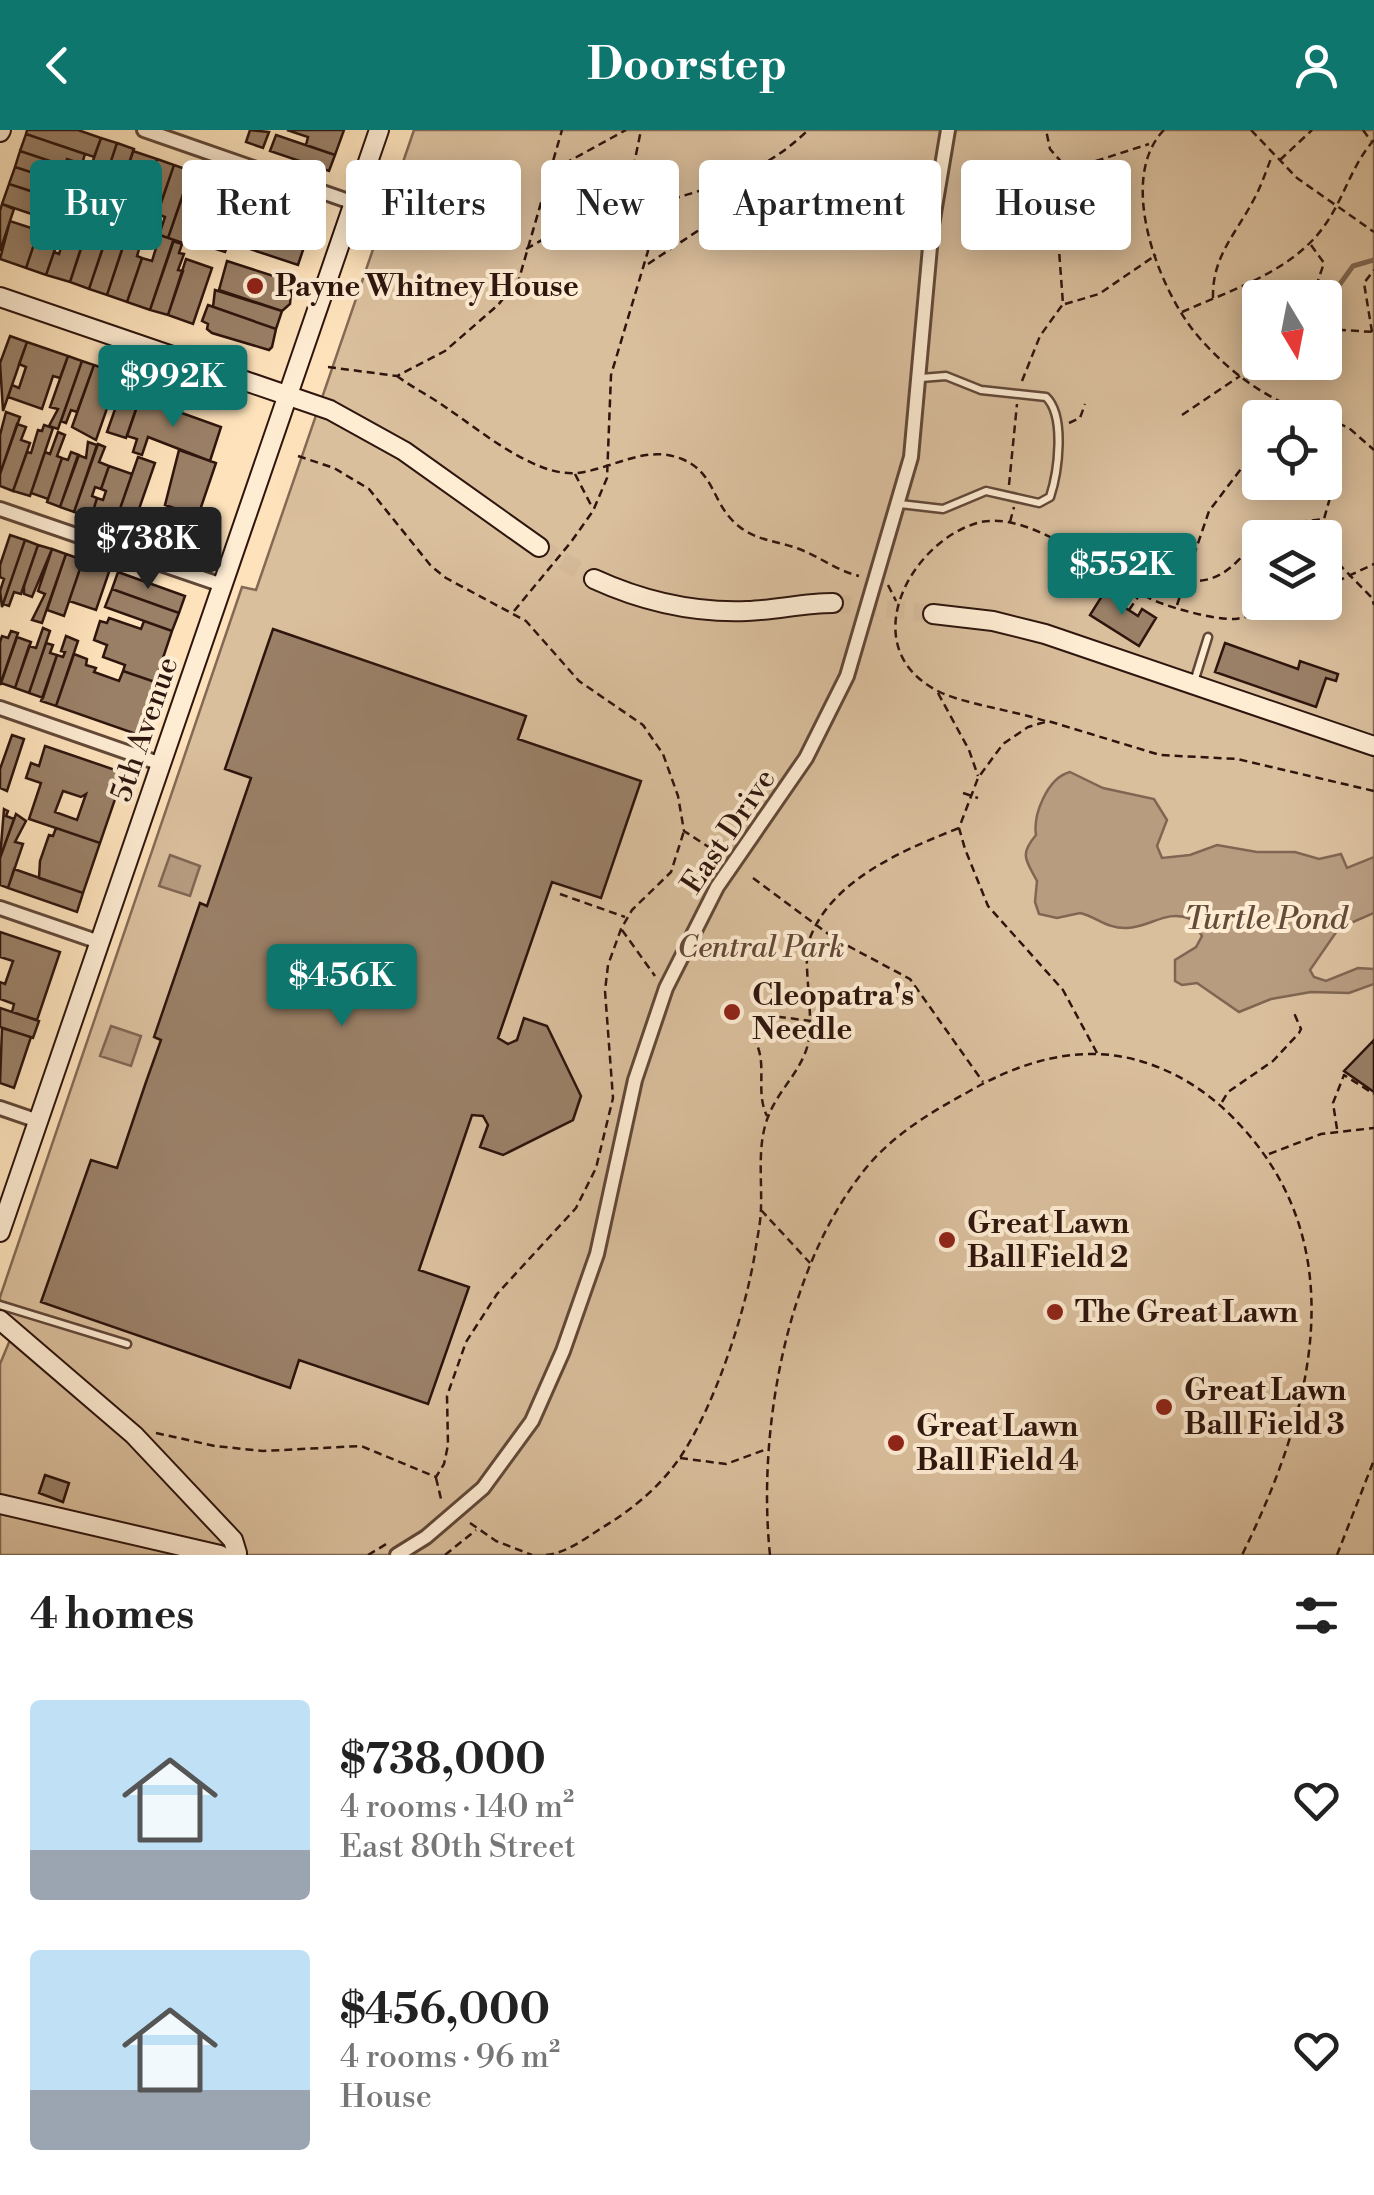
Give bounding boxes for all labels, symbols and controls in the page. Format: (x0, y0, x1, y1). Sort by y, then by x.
text: Doorstep (587, 37, 787, 94)
icon: back (30, 38, 85, 93)
icon: person (1289, 38, 1344, 93)
chip: Buy (30, 160, 162, 250)
chip: Rent (182, 160, 326, 250)
chip: Filters (346, 160, 521, 250)
chip: New (541, 160, 679, 250)
chip: Apartment (699, 160, 941, 250)
chip: House (961, 160, 1131, 250)
place label: Payne Whitney House (275, 268, 579, 306)
marker: Payne Whitney House (244, 275, 266, 297)
north arrow (1242, 280, 1342, 380)
map controls (1242, 280, 1342, 620)
pin: $992K (103, 345, 243, 430)
text: $992K (120, 357, 226, 397)
button: locate (1242, 400, 1342, 500)
pin: $738K (78, 507, 218, 592)
text: $738K (96, 519, 200, 559)
button: layers (1242, 520, 1342, 620)
pin: $552K (1052, 533, 1192, 618)
text: $552K (1070, 545, 1174, 585)
street label: 5th Avenue (102, 652, 187, 807)
street label: East Drive (673, 762, 784, 901)
water label: Turtle Pond (1184, 899, 1350, 939)
park label: Central Park (677, 929, 845, 967)
pin: $456K (272, 944, 412, 1029)
text: $456K (289, 956, 395, 996)
place label: Cleopatra's Needle (752, 977, 914, 1049)
marker: Cleopatra's Needle (721, 1001, 743, 1023)
place label: Great Lawn Ball Field 2 (967, 1205, 1130, 1277)
marker: Great Lawn Ball Field 2 (936, 1229, 958, 1251)
place label: The Great Lawn (1075, 1294, 1298, 1332)
marker: The Great Lawn (1044, 1301, 1066, 1323)
place label: Great Lawn Ball Field 3 (1184, 1372, 1347, 1444)
marker: Great Lawn Ball Field 3 (1153, 1396, 1175, 1418)
place label: Great Lawn Ball Field 4 (916, 1408, 1079, 1480)
marker: Great Lawn Ball Field 4 (885, 1432, 907, 1454)
icon: filters (1289, 1588, 1344, 1643)
text: 4 homes (30, 1589, 194, 1642)
text: $738,000 (340, 1734, 546, 1787)
icon: home (110, 1740, 230, 1860)
icon: heart (1289, 1773, 1344, 1828)
text: 4 rooms · 140 m² (340, 1787, 574, 1827)
text: East 80th Street (340, 1827, 576, 1867)
text: $456,000 (340, 1984, 550, 2037)
icon: home (110, 1990, 230, 2110)
icon: heart (1289, 2023, 1344, 2078)
text: 4 rooms · 96 m² (340, 2037, 560, 2077)
text: House (340, 2077, 432, 2117)

